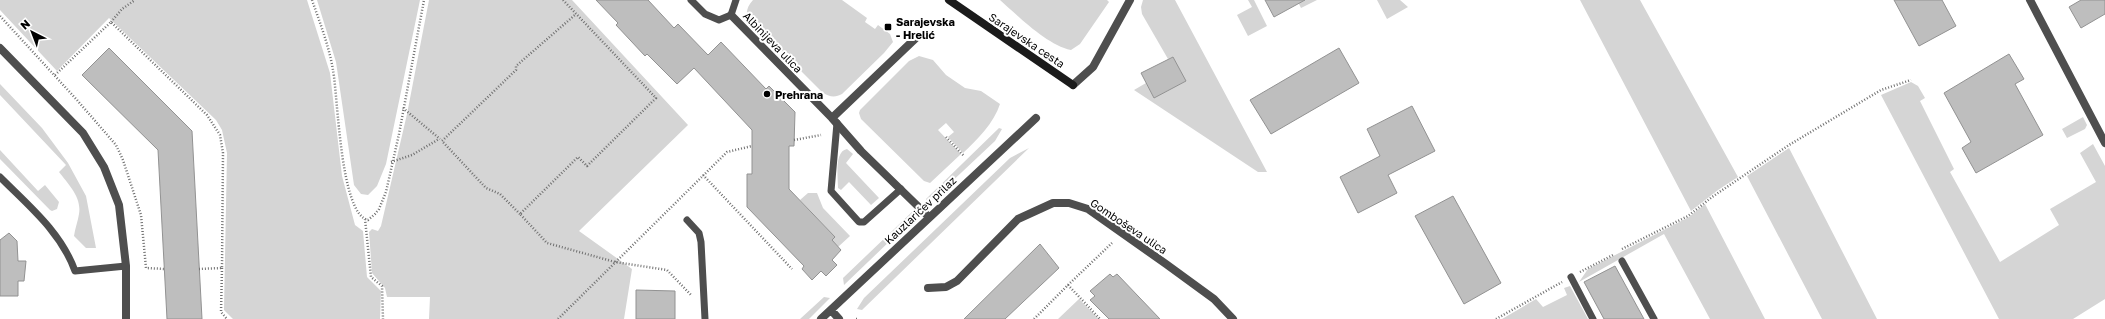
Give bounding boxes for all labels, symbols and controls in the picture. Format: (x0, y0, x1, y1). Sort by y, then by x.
street label: Albinijeva ulica (741, 9, 805, 75)
street label: Sarajevska cesta (987, 10, 1067, 70)
north arrow (12, 12, 52, 52)
place label: Sarajevska - Hrelić (896, 15, 955, 41)
text: N (18, 17, 32, 32)
marker: Sarajevska - Hrelić (883, 22, 893, 32)
place label: Prehrana (775, 88, 823, 101)
marker: Prehrana (762, 89, 772, 99)
street label: Kauzlarićev prilaz (881, 173, 959, 247)
street label: Gomboševa ulica (1088, 196, 1170, 256)

